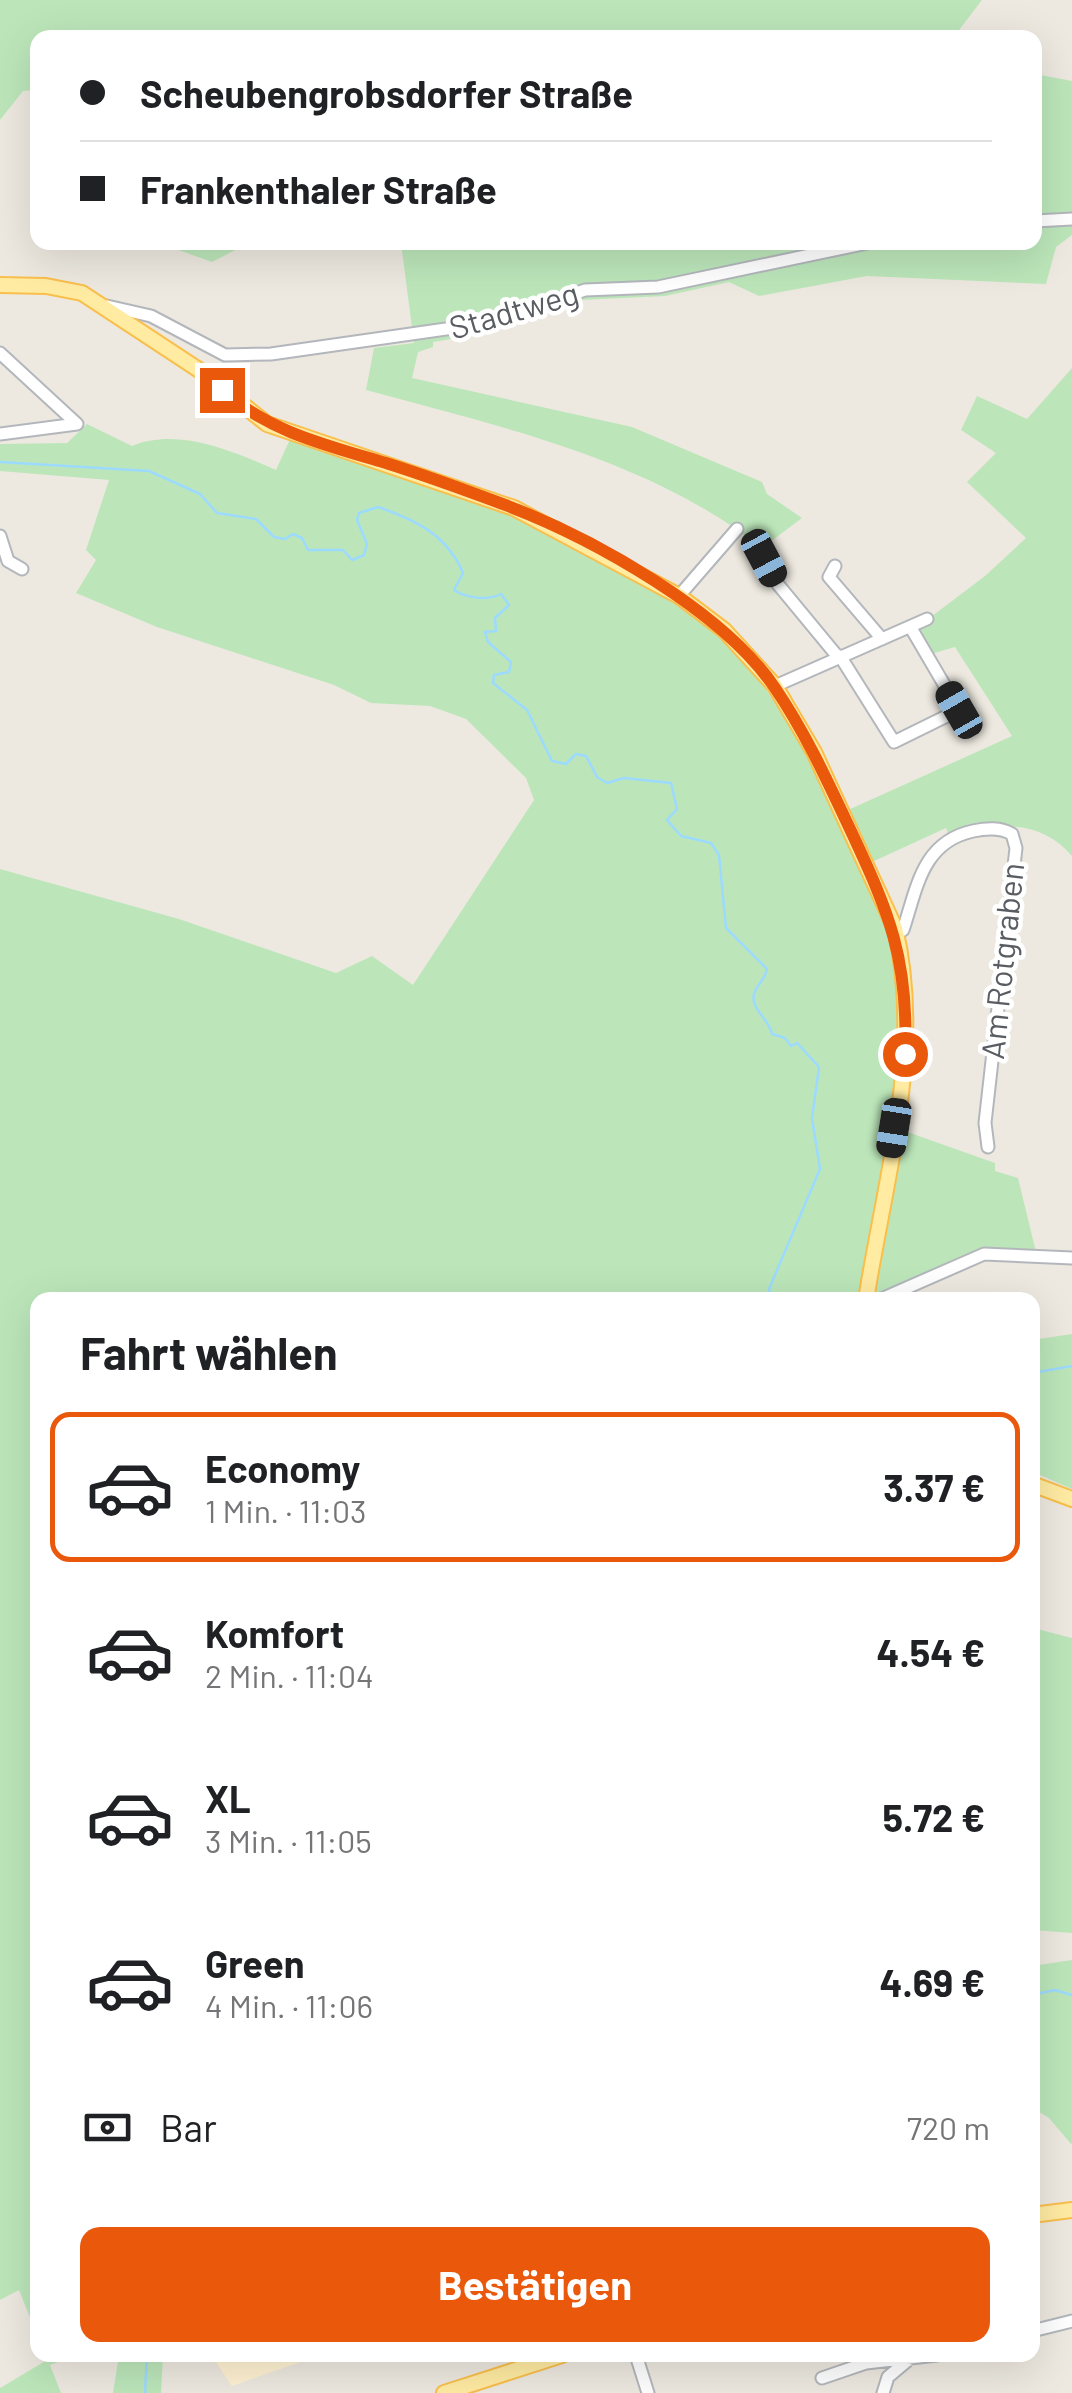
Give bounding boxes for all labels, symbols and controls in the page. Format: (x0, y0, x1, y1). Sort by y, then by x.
text: Scheubengrobsdorfer Straße (140, 70, 633, 116)
text: Frankenthaler Straße (140, 166, 497, 212)
street label: Stadtweg (445, 273, 582, 346)
route end (200, 368, 245, 413)
car (737, 524, 791, 592)
car (931, 677, 987, 743)
street label: Am Rotgraben (972, 861, 1030, 1061)
route start (883, 1032, 928, 1077)
car (874, 1096, 914, 1160)
text: Fahrt wählen (80, 1325, 338, 1379)
icon: car (85, 1442, 175, 1532)
text: Economy (205, 1445, 360, 1491)
text: 3.37 € (883, 1464, 985, 1510)
text: 1 Min. · 11:03 (205, 1491, 367, 1529)
icon: car (85, 1607, 175, 1697)
text: Komfort (205, 1610, 344, 1656)
text: 4.54 € (877, 1629, 985, 1675)
text: 2 Min. · 11:04 (205, 1656, 374, 1694)
icon: car (85, 1772, 175, 1862)
text: XL (205, 1775, 251, 1821)
text: 5.72 € (882, 1794, 985, 1840)
text: 3 Min. · 11:05 (205, 1821, 372, 1859)
icon: car (85, 1937, 175, 2027)
text: Green (205, 1940, 305, 1986)
text: 4.69 € (879, 1959, 985, 2005)
text: 4 Min. · 11:06 (205, 1986, 373, 2024)
icon: cash (80, 2100, 135, 2155)
text: Bar (160, 2104, 217, 2150)
text: 720 m (907, 2108, 990, 2146)
button: Bestätigen (80, 2227, 990, 2342)

